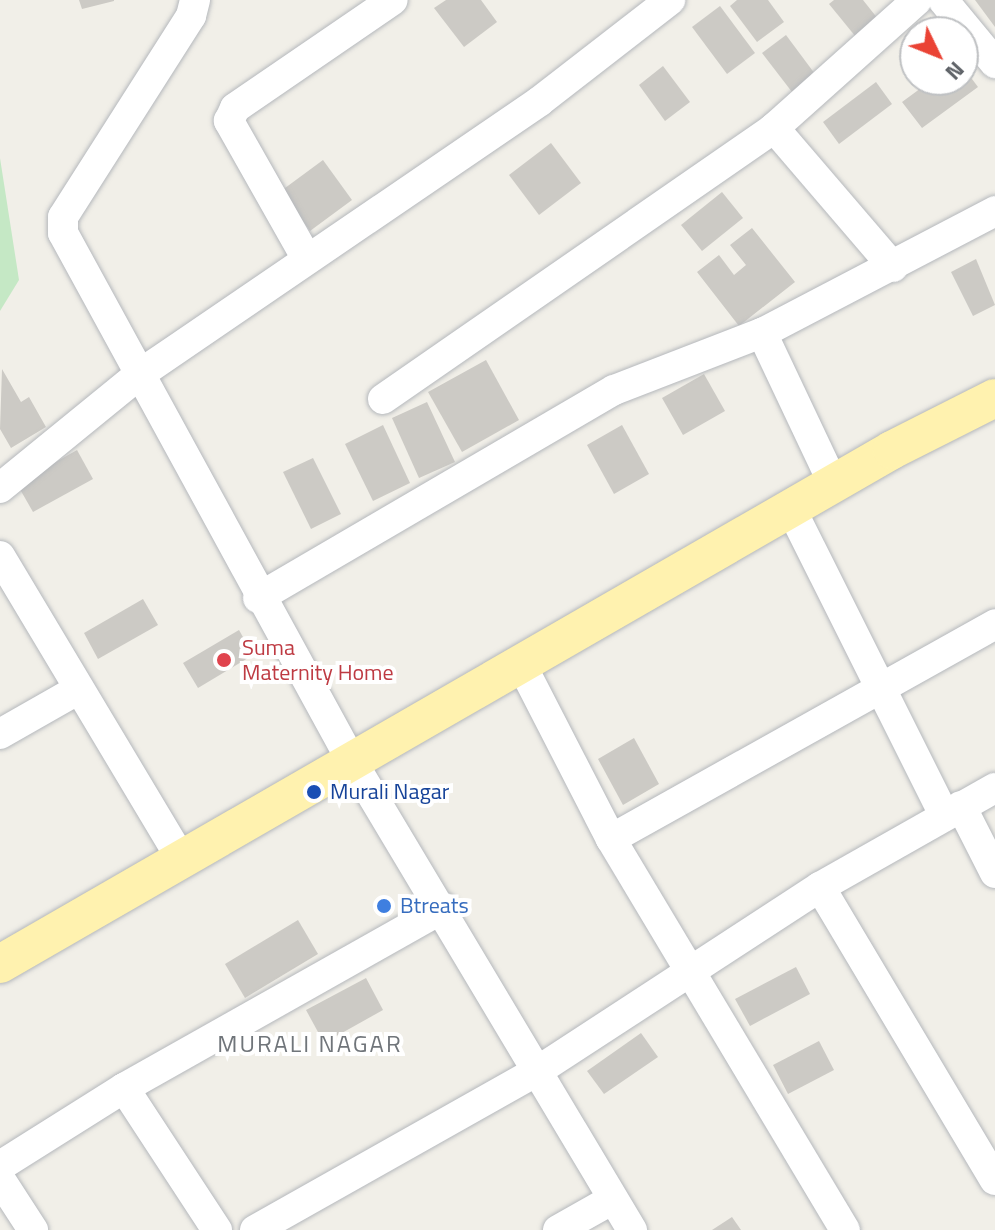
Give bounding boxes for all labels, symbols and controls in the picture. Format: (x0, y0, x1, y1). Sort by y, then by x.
north arrow (899, 16, 979, 96)
text: N (937, 54, 973, 88)
place label: Suma Maternity Home (242, 634, 394, 686)
marker: Suma Maternity Home (213, 649, 235, 671)
place label: Murali Nagar (330, 779, 449, 805)
marker: Murali Nagar (305, 783, 323, 801)
place label: Btreats (400, 893, 469, 919)
marker: Btreats (375, 897, 393, 915)
district label: MURALI NAGAR (217, 1030, 403, 1058)

